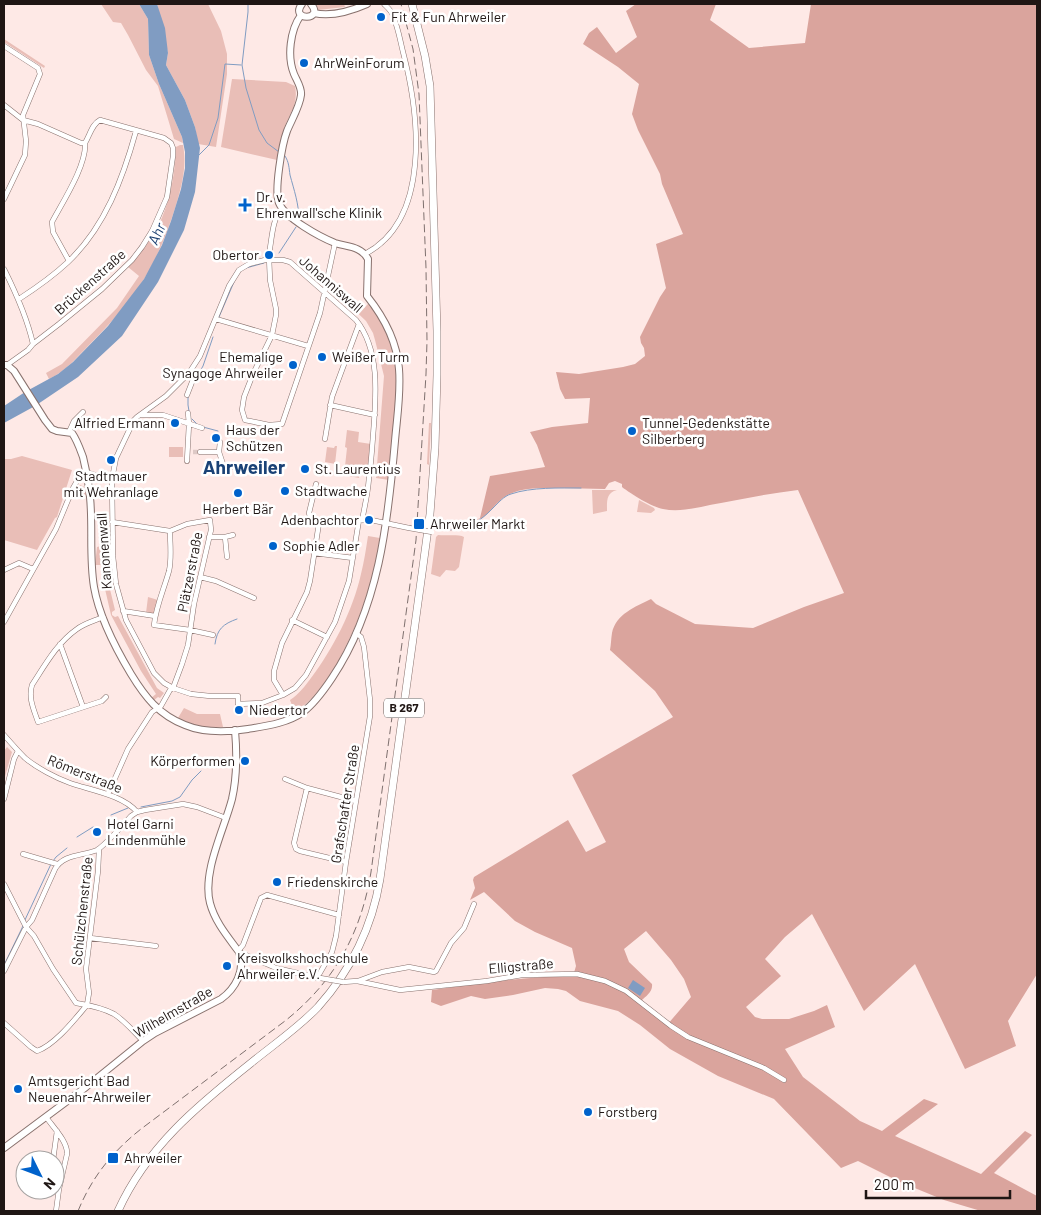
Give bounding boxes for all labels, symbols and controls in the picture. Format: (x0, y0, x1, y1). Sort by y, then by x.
place label: Fit & Fun Ahrweiler (391, 8, 506, 25)
marker: Fit & Fun Ahrweiler (375, 11, 387, 23)
place label: AhrWeinForum (314, 54, 405, 71)
marker: AhrWeinForum (298, 57, 310, 69)
place label: Dr. v. Ehrenwall'sche Klinik (256, 188, 382, 221)
marker: Dr. v. Ehrenwall'sche Klinik (238, 198, 252, 212)
water label: Ahr (143, 219, 169, 247)
street label: Brückenstraße (51, 245, 129, 318)
place label: Obertor (212, 246, 259, 263)
marker: Obertor (263, 249, 275, 261)
street label: Johanniswall (296, 251, 367, 316)
place label: Ehemalige Synagoge Ahrweiler (163, 348, 283, 381)
place label: Weißer Turm (332, 348, 409, 365)
marker: Weißer Turm (316, 351, 328, 363)
marker: Ehemalige Synagoge Ahrweiler (287, 359, 299, 371)
place label: Alfried Ermann (74, 414, 165, 431)
place label: Tunnel-Gedenkstätte Silberberg (642, 414, 770, 447)
marker: Alfried Ermann (169, 417, 181, 429)
place label: Haus der Schützen (226, 421, 283, 454)
marker: Tunnel-Gedenkstätte Silberberg (626, 425, 638, 437)
marker: Haus der Schützen (210, 432, 222, 444)
marker: Stadtmauer mit Wehranlage (105, 454, 117, 466)
district label: Ahrweiler (203, 455, 286, 478)
place label: St. Laurentius (315, 460, 401, 477)
marker: St. Laurentius (299, 463, 311, 475)
place label: Stadtmauer mit Wehranlage (64, 467, 158, 500)
place label: Stadtwache (295, 482, 367, 499)
marker: Stadtwache (279, 485, 291, 497)
marker: Herbert Bär (232, 487, 244, 499)
place label: Herbert Bär (203, 500, 273, 517)
place label: Adenbachtor (281, 511, 359, 528)
street label: Kanonenwall (92, 512, 115, 590)
marker: Adenbachtor (363, 514, 375, 526)
place label: Ahrweiler Markt (430, 515, 525, 532)
marker: Ahrweiler Markt (412, 517, 426, 531)
street label: Plätzerstraße (173, 530, 206, 614)
place label: Sophie Adler (283, 537, 360, 554)
marker: Sophie Adler (267, 540, 279, 552)
road number: B 267 (384, 698, 424, 718)
place label: Niedertor (249, 701, 308, 718)
marker: Niedertor (233, 704, 245, 716)
street label: Grafschafter Straße (327, 743, 362, 865)
street label: Römerstraße (45, 751, 125, 796)
place label: Körperformen (150, 752, 235, 769)
marker: Körperformen (239, 755, 251, 767)
place label: Hotel Garni Lindenmühle (107, 815, 186, 848)
marker: Hotel Garni Lindenmühle (91, 826, 103, 838)
street label: Schülzchenstraße (67, 856, 96, 966)
place label: Friedenskirche (287, 873, 378, 890)
marker: Friedenskirche (271, 876, 283, 888)
place label: Kreisvolkshochschule Ahrweiler e.V. (237, 949, 369, 982)
street label: Elligstraße (488, 954, 554, 977)
marker: Kreisvolkshochschule Ahrweiler e.V. (221, 960, 233, 972)
street label: Wilhelmstraße (130, 982, 215, 1041)
place label: Amtsgericht Bad Neuenahr-Ahrweiler (28, 1072, 151, 1105)
marker: Amtsgericht Bad Neuenahr-Ahrweiler (12, 1083, 24, 1095)
place label: Forstberg (598, 1103, 657, 1120)
marker: Forstberg (582, 1106, 594, 1118)
place label: Ahrweiler (124, 1149, 182, 1166)
north arrow (15, 1150, 65, 1200)
marker: Ahrweiler (106, 1151, 120, 1165)
scale bar (866, 1168, 1010, 1200)
text: N (41, 1175, 59, 1193)
text: 200 m (874, 1175, 914, 1193)

